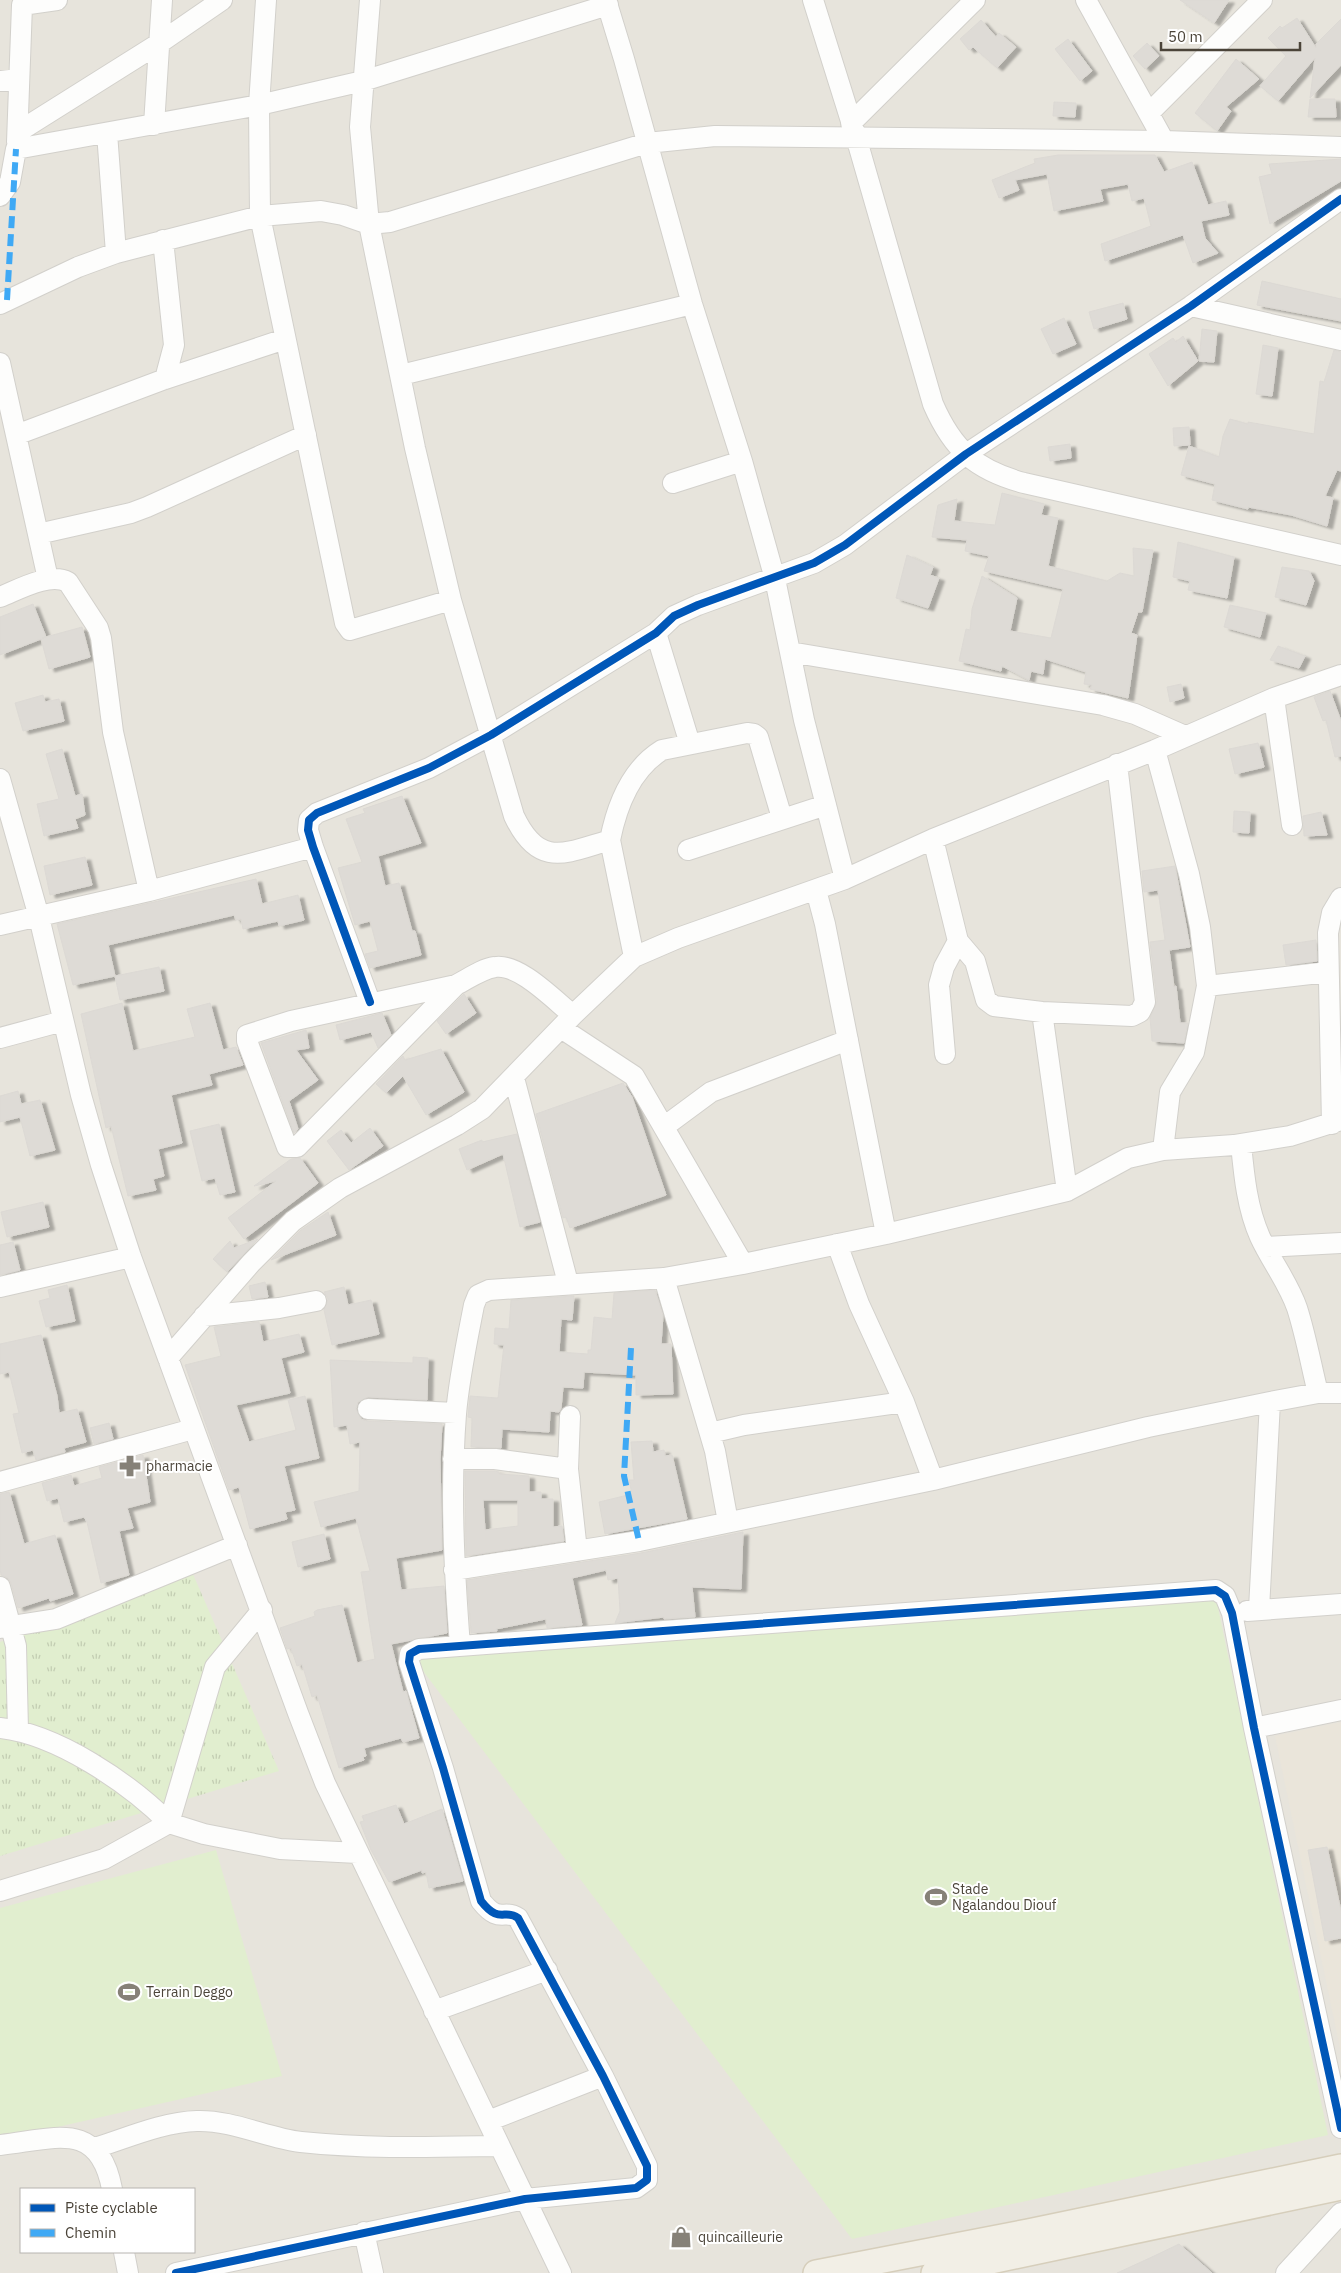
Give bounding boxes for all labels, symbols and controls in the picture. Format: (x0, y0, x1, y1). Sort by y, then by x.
scale bar (1161, 20, 1300, 52)
text: 50 m (1168, 27, 1203, 46)
pharmacy icon: pharmacie (117, 1453, 143, 1479)
place label: pharmacie (146, 1457, 213, 1475)
place label: Stade Ngalandou Diouf (952, 1880, 1057, 1914)
sports icon: Stade Ngalandou Diouf (923, 1884, 949, 1910)
sports icon: Terrain Deggo (116, 1979, 142, 2005)
place label: Terrain Deggo (146, 1983, 233, 2001)
legend (20, 2188, 195, 2253)
text: Piste cyclable (65, 2198, 158, 2217)
text: Chemin (65, 2223, 116, 2242)
shop icon: quincailleurie (668, 2224, 694, 2250)
place label: quincailleurie (698, 2228, 783, 2246)

